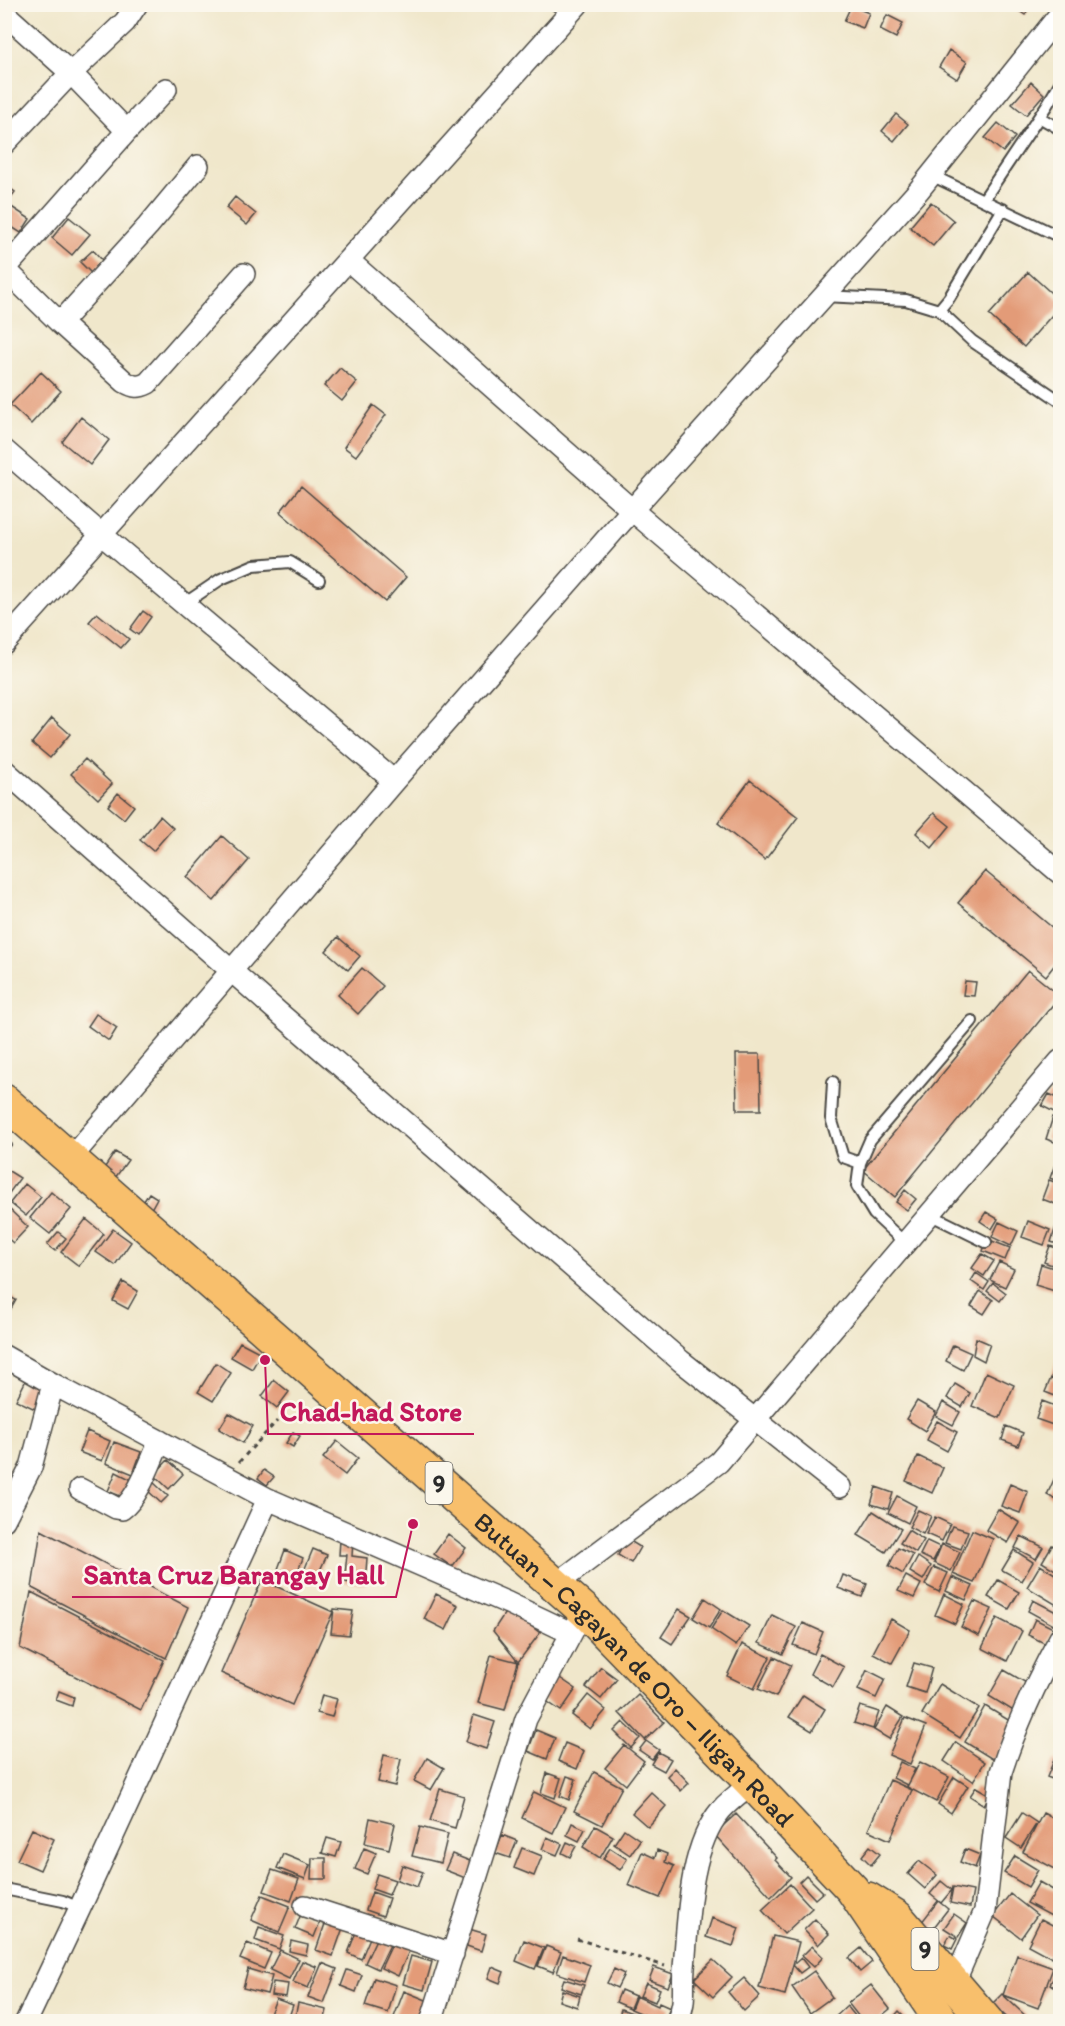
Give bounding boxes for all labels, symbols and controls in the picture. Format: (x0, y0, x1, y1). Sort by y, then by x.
callout: Chad-had Store (268, 1389, 474, 1434)
text: Chad-had Store (280, 1395, 462, 1428)
road number: 9 (426, 1462, 452, 1504)
street label: Butuan – Cagayan de Oro – Iligan Road (468, 1505, 801, 1834)
callout: Santa Cruz Barangay Hall (72, 1552, 396, 1597)
text: Santa Cruz Barangay Hall (84, 1558, 385, 1591)
road number: 9 (912, 1928, 938, 1970)

